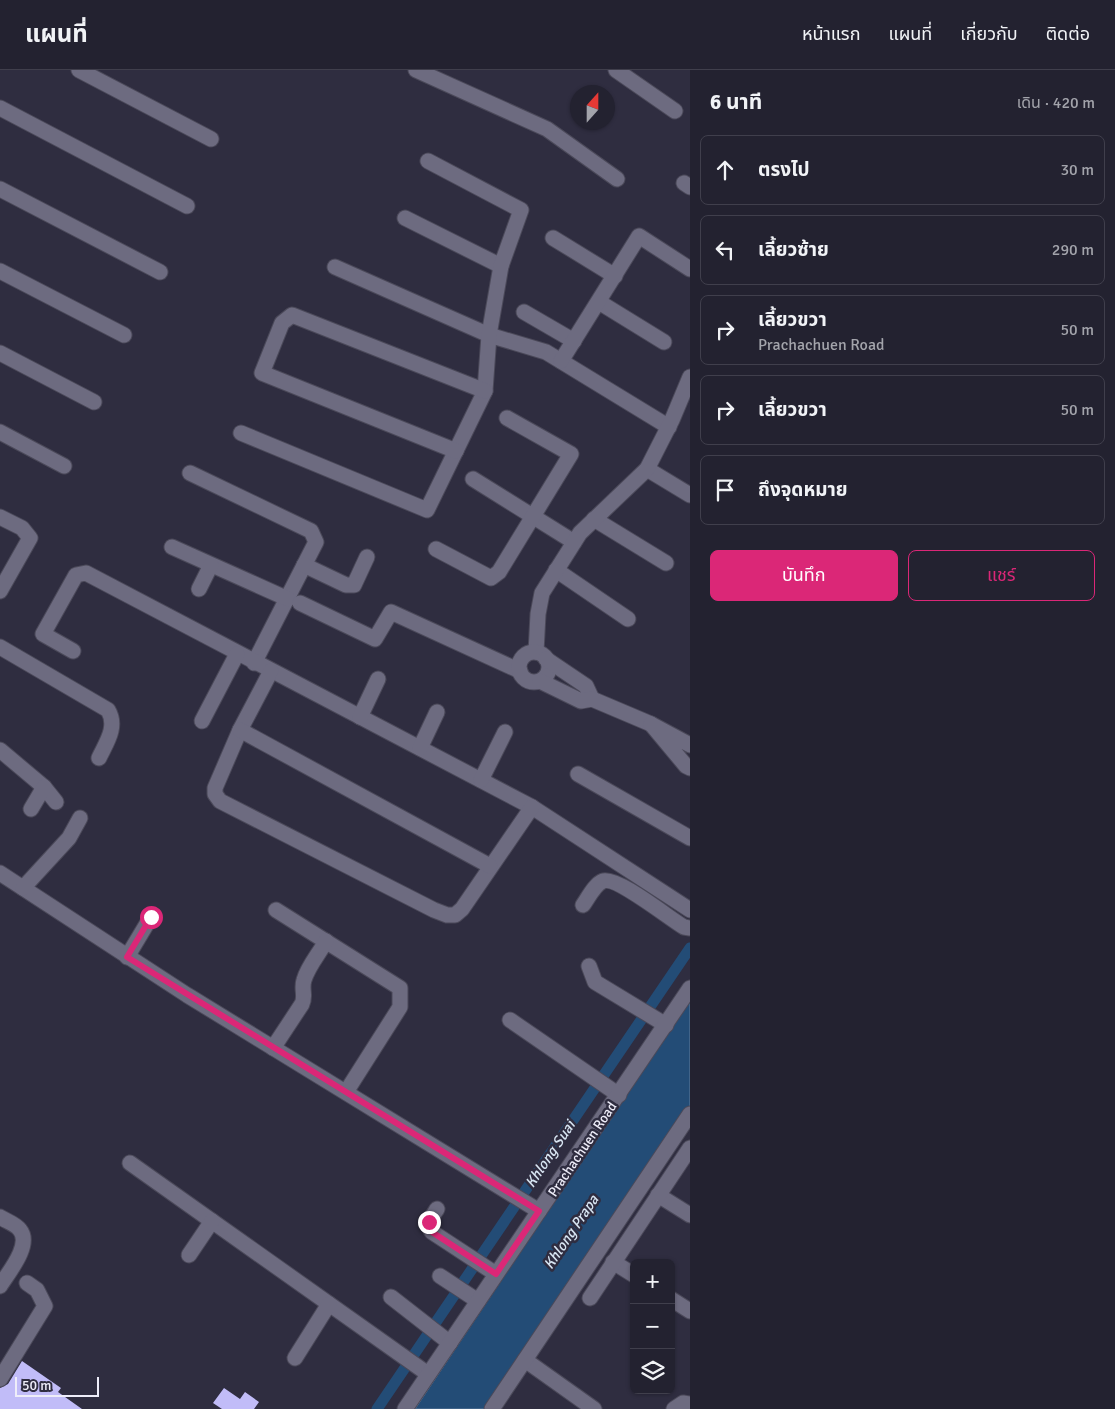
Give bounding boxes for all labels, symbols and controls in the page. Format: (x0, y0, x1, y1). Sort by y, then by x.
text: แผนที่ (25, 19, 88, 49)
text: หน้าแรก (802, 23, 860, 45)
text: แผนที่ (888, 23, 932, 45)
text: เกี่ยวกับ (960, 23, 1018, 45)
text: ติดต่อ (1046, 23, 1090, 45)
north arrow (570, 85, 615, 130)
text: 6 นาที (710, 89, 762, 115)
text: เดิน · 420 m (1017, 93, 1095, 113)
icon: ahead (711, 156, 739, 184)
text: ตรงไป (758, 158, 810, 182)
text: 30 m (1060, 160, 1094, 180)
icon: left (711, 236, 739, 264)
text: เลี้ยวซ้าย (758, 238, 829, 262)
text: 290 m (1052, 240, 1094, 260)
text: เลี้ยวขวา (758, 308, 827, 332)
icon: right (711, 316, 739, 344)
text: 50 m (1060, 320, 1094, 340)
text: Prachachuen Road (758, 335, 884, 355)
icon: right (711, 396, 739, 424)
text: เลี้ยวขวา (758, 398, 827, 422)
text: 50 m (1060, 400, 1094, 420)
icon: arrive (711, 476, 739, 504)
text: ถึงจุดหมาย (758, 478, 848, 502)
button: บันทึก (710, 550, 898, 601)
button: แชร์ (908, 550, 1095, 601)
route start (140, 906, 163, 929)
street label: Prachachuen Road (544, 1099, 620, 1200)
water label: Khlong Suai (521, 1116, 580, 1191)
water label: Khlong Prapa (540, 1191, 603, 1272)
route end (418, 1211, 441, 1234)
map controls (630, 1259, 675, 1394)
button: + (630, 1259, 675, 1304)
button: − (630, 1304, 675, 1349)
button: layers (630, 1349, 675, 1394)
scale bar (15, 1374, 99, 1397)
text: 50 m (22, 1377, 51, 1394)

